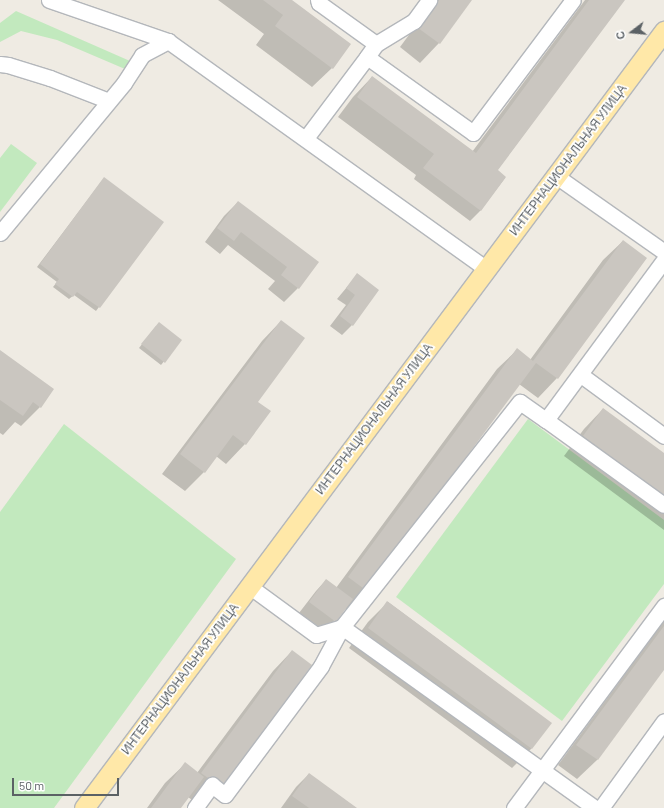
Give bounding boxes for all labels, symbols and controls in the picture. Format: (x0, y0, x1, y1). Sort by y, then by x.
north arrow (612, 12, 652, 52)
text: С (613, 30, 627, 41)
street label: ИНТЕРНАЦИОНАЛЬНАЯ УЛИЦА (507, 82, 629, 238)
street label: ИНТЕРНАЦИОНАЛЬНАЯ УЛИЦА (313, 341, 435, 497)
street label: ИНТЕРНАЦИОНАЛЬНАЯ УЛИЦА (119, 601, 241, 757)
scale bar (14, 770, 121, 796)
text: 50 m (19, 778, 44, 792)

